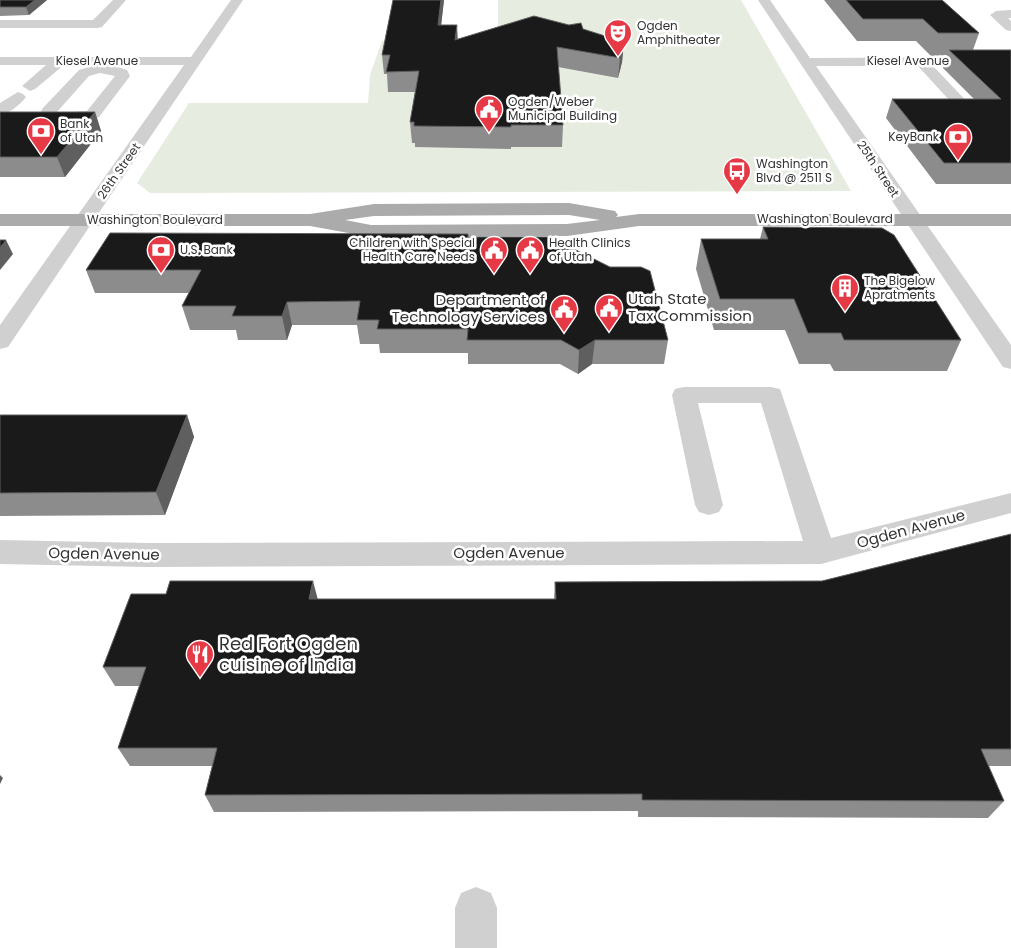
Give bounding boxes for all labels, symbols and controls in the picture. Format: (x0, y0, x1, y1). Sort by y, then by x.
place label: Ogden Amphitheater (637, 17, 721, 48)
theatre icon: Ogden Amphitheater (603, 18, 633, 57)
street label: Kiesel Avenue (56, 52, 138, 69)
street label: Kiesel Avenue (867, 52, 949, 69)
place label: Ogden/Weber Municipal Building (508, 93, 617, 124)
public building icon: Ogden/Weber Municipal Building (474, 94, 504, 133)
place label: Bank of Utah (60, 115, 103, 146)
bank icon: Bank of Utah (26, 116, 56, 155)
bank icon: KeyBank (943, 122, 973, 161)
place label: KeyBank (888, 128, 940, 145)
street label: 25th Street (853, 137, 904, 200)
street label: 26th Street (93, 139, 144, 202)
place label: Washington Blvd @ 2511 S (756, 155, 832, 186)
bus stop icon: Washington Blvd @ 2511 S (722, 156, 752, 195)
street label: Washington Boulevard (757, 210, 893, 227)
street label: Washington Boulevard (87, 211, 223, 228)
place label: Children with Special Health Care Needs (349, 234, 475, 265)
place label: Health Clinics of Utah (549, 234, 630, 265)
bank icon: U.S. Bank (146, 235, 176, 274)
public building icon: Children with Special Health Care Needs (479, 235, 509, 274)
public building icon: Health Clinics of Utah (515, 235, 545, 274)
place label: U.S. Bank (180, 241, 234, 258)
place label: The Bigelow Apratments (864, 272, 935, 303)
building icon: The Bigelow Apratments (830, 273, 860, 312)
place label: Utah State Tax Commission (628, 288, 752, 326)
place label: Department of Technology Services (392, 289, 545, 327)
public building icon: Utah State Tax Commission (594, 293, 624, 332)
public building icon: Department of Technology Services (549, 294, 579, 333)
street label: Ogden Avenue (854, 504, 967, 553)
street label: Ogden Avenue (48, 542, 160, 565)
street label: Ogden Avenue (453, 542, 565, 563)
place label: Red Fort Ogden cuisine of India (219, 631, 358, 677)
restaurant icon: Red Fort Ogden cuisine of India (185, 639, 215, 678)

